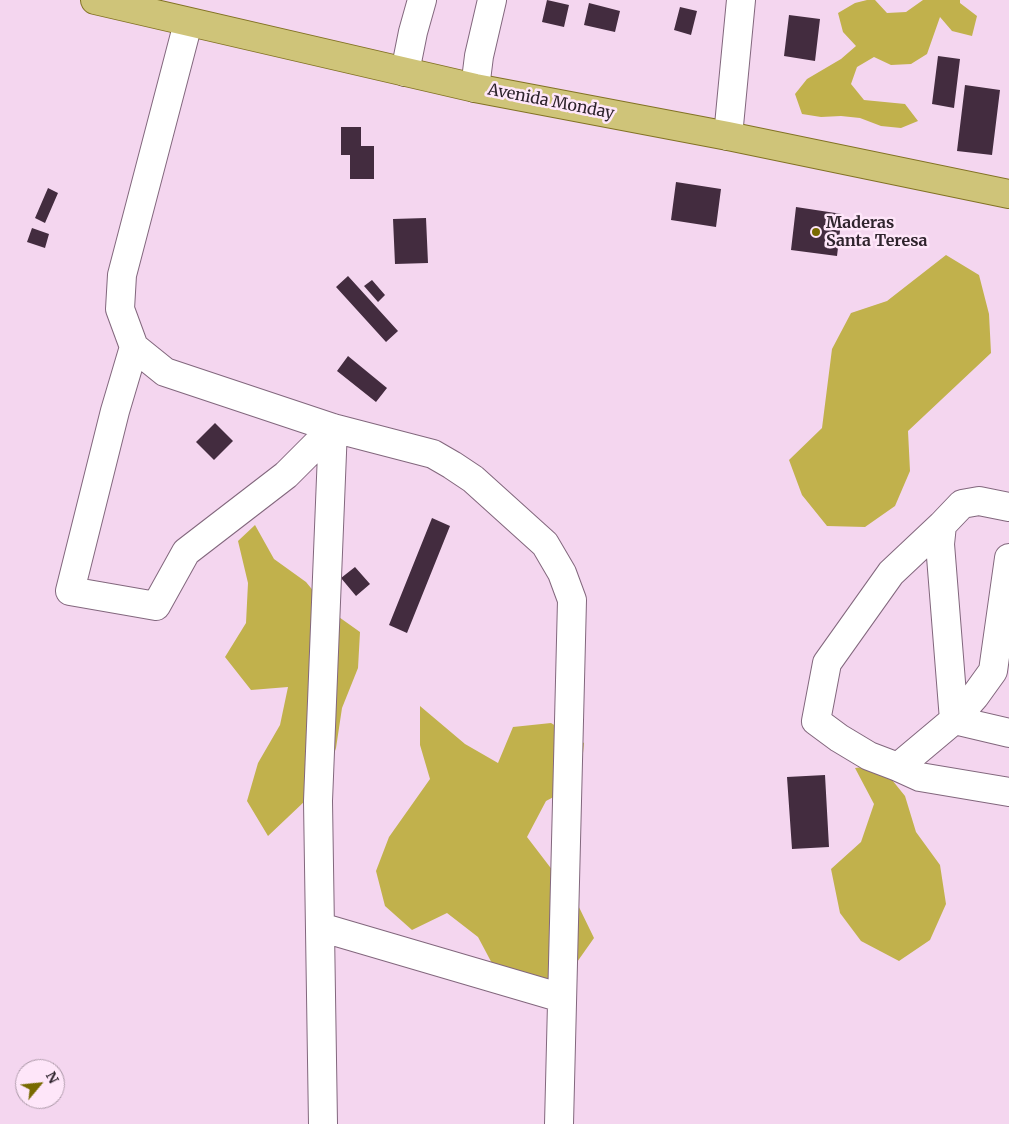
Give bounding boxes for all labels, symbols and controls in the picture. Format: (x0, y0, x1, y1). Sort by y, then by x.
street label: Avenida Monday (486, 80, 616, 124)
place label: Maderas Santa Teresa (826, 213, 928, 251)
marker: Maderas Santa Teresa (810, 226, 822, 238)
north arrow (15, 1059, 65, 1109)
text: N (42, 1068, 63, 1087)

